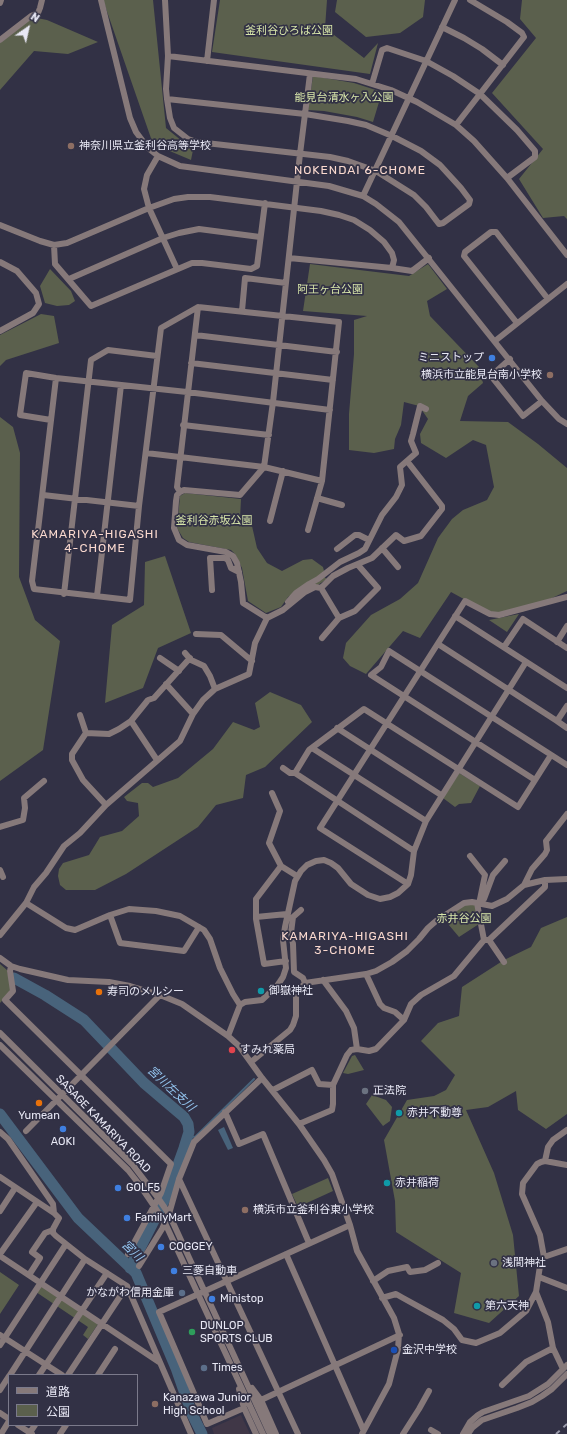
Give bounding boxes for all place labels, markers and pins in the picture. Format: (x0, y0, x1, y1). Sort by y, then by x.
place label: 神奈川県立釜利谷高等学校 (79, 139, 211, 153)
marker: 神奈川県立釜利谷高等学校 (66, 141, 76, 151)
place label: ミニストップ (418, 351, 484, 365)
marker: ミニストップ (487, 353, 497, 363)
place label: 横浜市立能見台南小学校 (421, 368, 542, 382)
marker: 横浜市立能見台南小学校 (545, 370, 555, 380)
place label: 御嶽神社 (269, 984, 313, 998)
place label: 寿司のメルシー (107, 985, 184, 999)
marker: 御嶽神社 (256, 986, 266, 996)
marker: 寿司のメルシー (94, 987, 104, 997)
place label: すみれ薬局 (240, 1043, 295, 1057)
marker: すみれ薬局 (227, 1045, 237, 1055)
place label: 正法院 (373, 1084, 406, 1098)
marker: 正法院 (360, 1086, 370, 1096)
marker: Yumean (34, 1098, 44, 1108)
place label: 赤井不動尊 (407, 1106, 462, 1120)
marker: 赤井不動尊 (394, 1108, 404, 1118)
place label: Yumean (18, 1109, 60, 1123)
marker: AOKI (58, 1124, 68, 1134)
place label: AOKI (51, 1135, 75, 1149)
place label: 赤井稲荷 (395, 1176, 439, 1190)
marker: 赤井稲荷 (382, 1178, 392, 1188)
place label: GOLF5 (126, 1181, 160, 1195)
marker: GOLF5 (113, 1183, 123, 1193)
place label: 横浜市立釜利谷東小学校 (253, 1203, 374, 1217)
marker: 横浜市立釜利谷東小学校 (240, 1205, 250, 1215)
place label: FamilyMart (135, 1211, 192, 1225)
marker: FamilyMart (122, 1213, 132, 1223)
place label: COGGEY (169, 1240, 213, 1254)
marker: COGGEY (156, 1242, 166, 1252)
place label: 浅間神社 (502, 1256, 546, 1270)
marker: 浅間神社 (489, 1258, 499, 1268)
place label: 三菱自動車 (182, 1264, 237, 1278)
marker: 三菱自動車 (169, 1266, 179, 1276)
place label: かながわ信用金庫 (86, 1286, 174, 1300)
marker: かながわ信用金庫 (177, 1288, 187, 1298)
place label: Ministop (220, 1292, 263, 1306)
marker: Ministop (207, 1294, 217, 1304)
place label: 第六天神 (485, 1299, 529, 1313)
marker: 第六天神 (472, 1301, 482, 1311)
place label: DUNLOP SPORTS CLUB (200, 1319, 273, 1345)
marker: DUNLOP SPORTS CLUB (187, 1327, 197, 1337)
place label: 金沢中学校 (402, 1343, 457, 1357)
marker: 金沢中学校 (389, 1345, 399, 1355)
place label: Times (212, 1361, 243, 1375)
marker: Times (199, 1363, 209, 1373)
place label: Kanazawa Junior High School (163, 1391, 251, 1417)
marker: Kanazawa Junior High School (150, 1399, 160, 1409)

